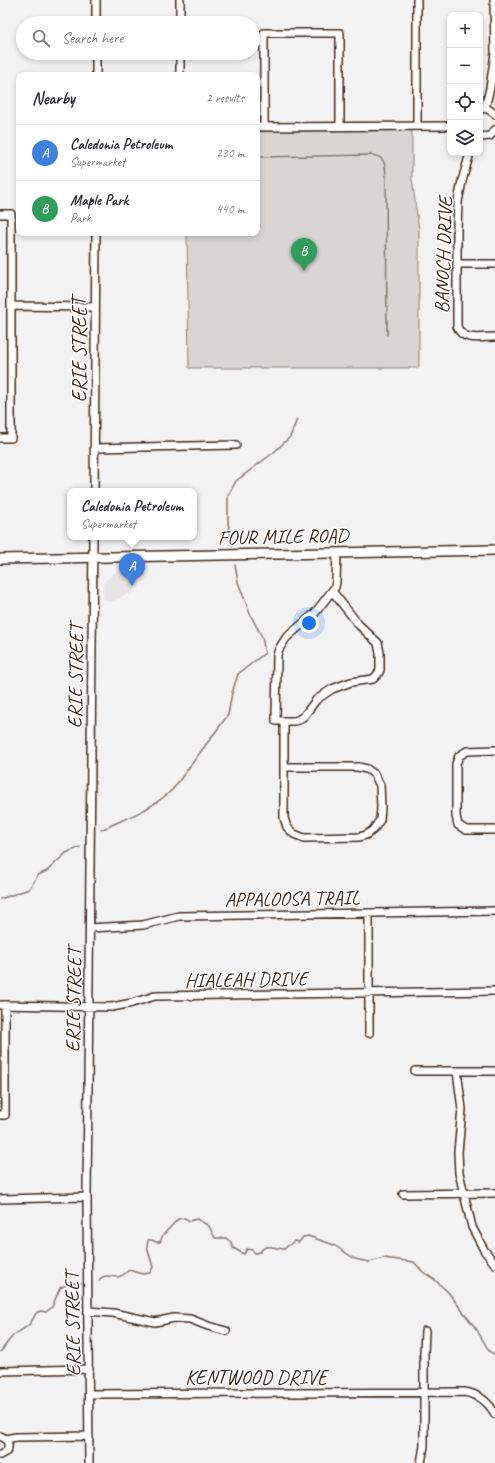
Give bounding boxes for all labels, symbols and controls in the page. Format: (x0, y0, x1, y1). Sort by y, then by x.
map controls (447, 12, 483, 156)
button: + (447, 12, 483, 48)
search box (16, 16, 260, 60)
icon: search (30, 27, 52, 49)
text: Search here (62, 29, 123, 48)
button: − (447, 48, 483, 84)
button: locate (447, 84, 483, 120)
text: Nearby (32, 88, 75, 109)
text: 2 results (206, 90, 244, 106)
button: layers (447, 120, 483, 156)
text: Caledonia Petroleum (70, 135, 172, 154)
text: A (42, 145, 48, 161)
text: 230 m (216, 145, 244, 161)
text: Supermarket (70, 154, 125, 170)
text: Maple Park (70, 191, 128, 210)
street label: BANOCH DRIVE (429, 194, 458, 314)
text: B (42, 201, 48, 217)
text: 440 m (216, 201, 244, 217)
text: Park (70, 210, 91, 226)
pin: B (291, 238, 317, 271)
street label: ERIE STREET (67, 293, 92, 402)
popup (67, 488, 197, 540)
text: Caledonia Petroleum (81, 497, 183, 516)
text: Supermarket (81, 516, 136, 532)
street label: FOUR MILE ROAD (218, 523, 351, 550)
pin: A (119, 553, 145, 586)
your location (299, 613, 319, 633)
street label: ERIE STREET (62, 619, 89, 728)
street label: APPALOOSA TRAIL (224, 885, 360, 912)
street label: ERIE STREET (60, 943, 87, 1052)
street label: HIALEAH DRIVE (184, 966, 311, 993)
street label: ERIE STREET (59, 1267, 86, 1376)
street label: KENTWOOD DRIVE (185, 1365, 330, 1390)

